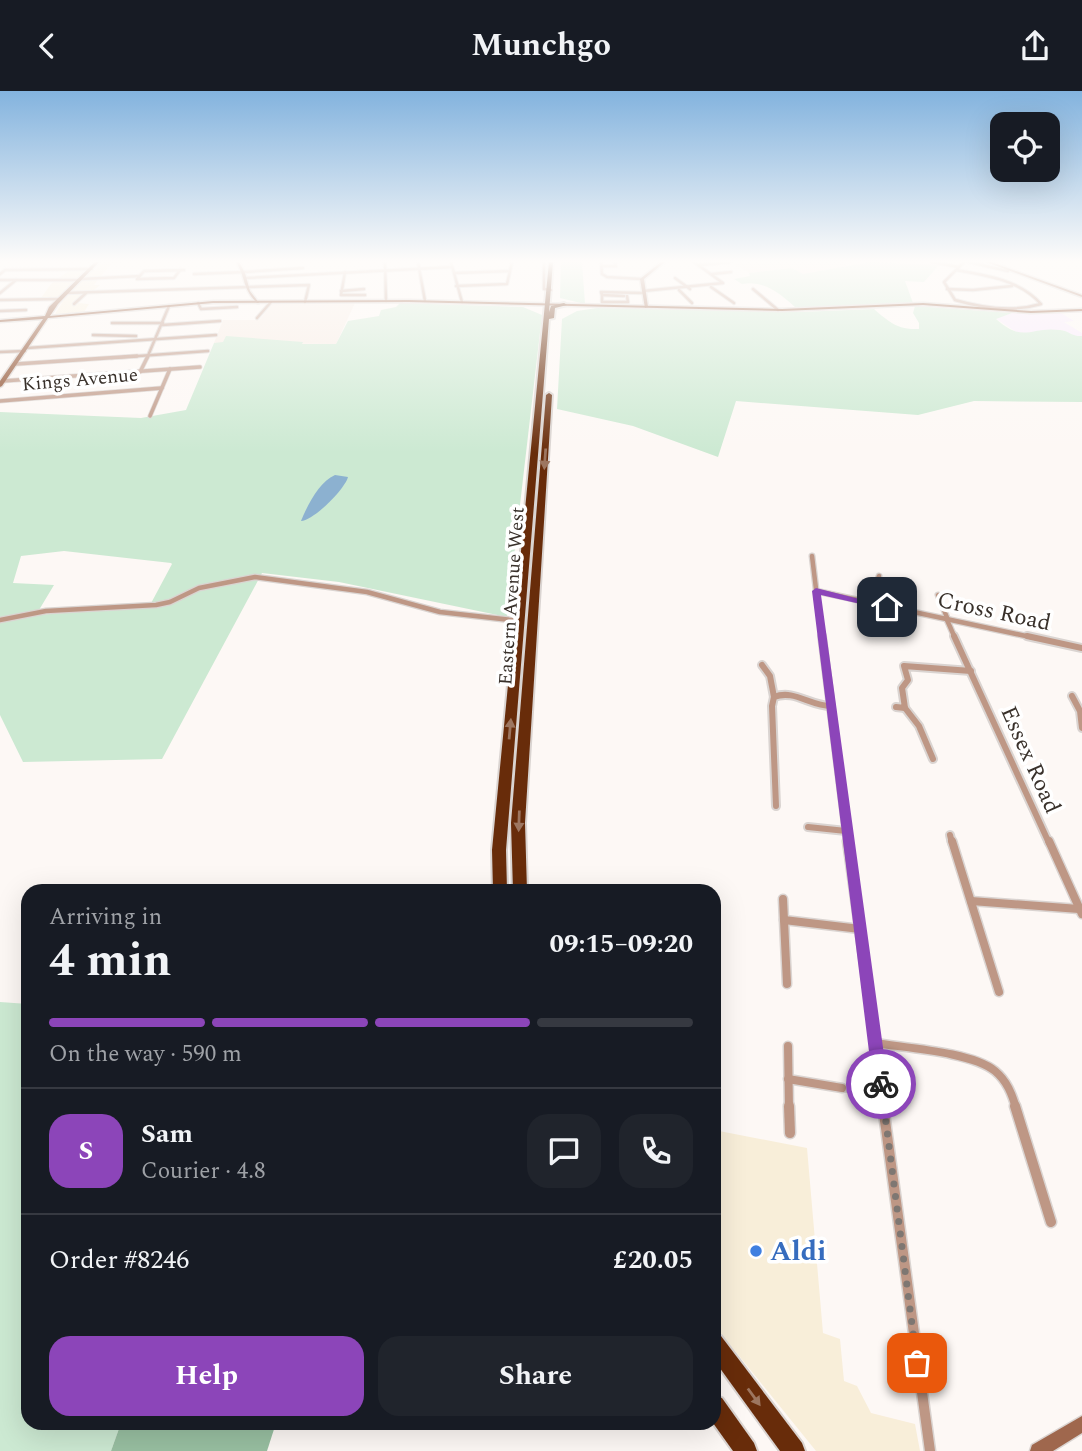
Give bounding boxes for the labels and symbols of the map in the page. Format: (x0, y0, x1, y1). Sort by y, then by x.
street label: Kings Avenue (21, 360, 139, 400)
one-way arrow (539, 448, 550, 470)
street label: Eastern Avenue West (491, 506, 533, 686)
pin (857, 577, 917, 637)
street label: Cross Road (934, 583, 1054, 641)
street label: Essex Road (991, 701, 1069, 820)
one-way arrow (505, 718, 516, 740)
one-way arrow (513, 810, 524, 832)
courier (846, 1049, 916, 1119)
place label: Aldi (770, 1230, 826, 1273)
marker: Aldi (748, 1243, 764, 1259)
pin (887, 1333, 947, 1393)
one-way arrow (747, 1388, 761, 1406)

